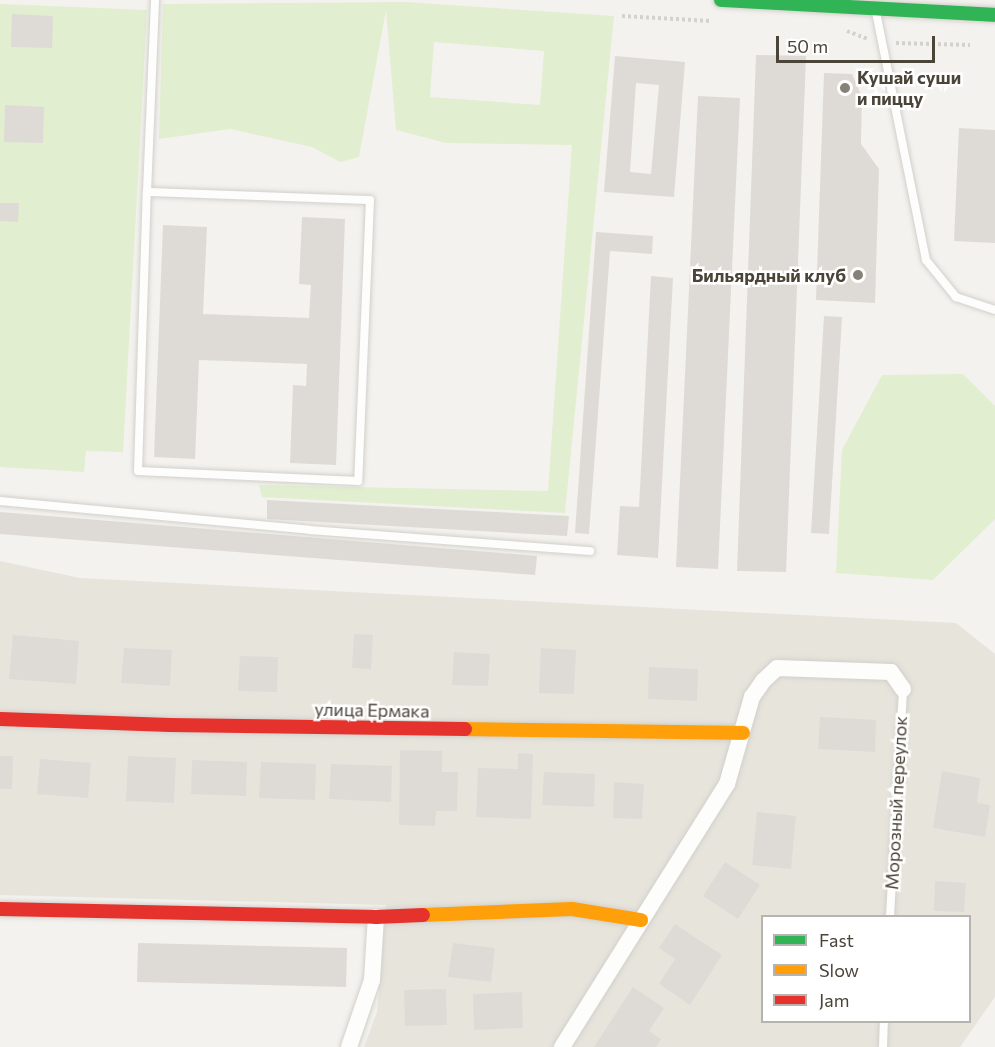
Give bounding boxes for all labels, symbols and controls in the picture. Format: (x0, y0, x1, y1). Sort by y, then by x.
scale bar (779, 24, 938, 62)
text: 50 m (787, 35, 828, 57)
place label: Кушай суши и пиццу (857, 67, 961, 110)
marker: Кушай суши и пиццу (838, 81, 852, 95)
place label: Бильярдный клуб (692, 264, 846, 286)
marker: Бильярдный клуб (851, 268, 865, 282)
street label: улица Ермака (314, 698, 430, 722)
street label: Морозный переулок (881, 716, 911, 890)
legend (761, 915, 971, 1023)
text: Fast (819, 929, 854, 951)
text: Slow (819, 959, 859, 981)
text: Jam (819, 989, 849, 1011)

